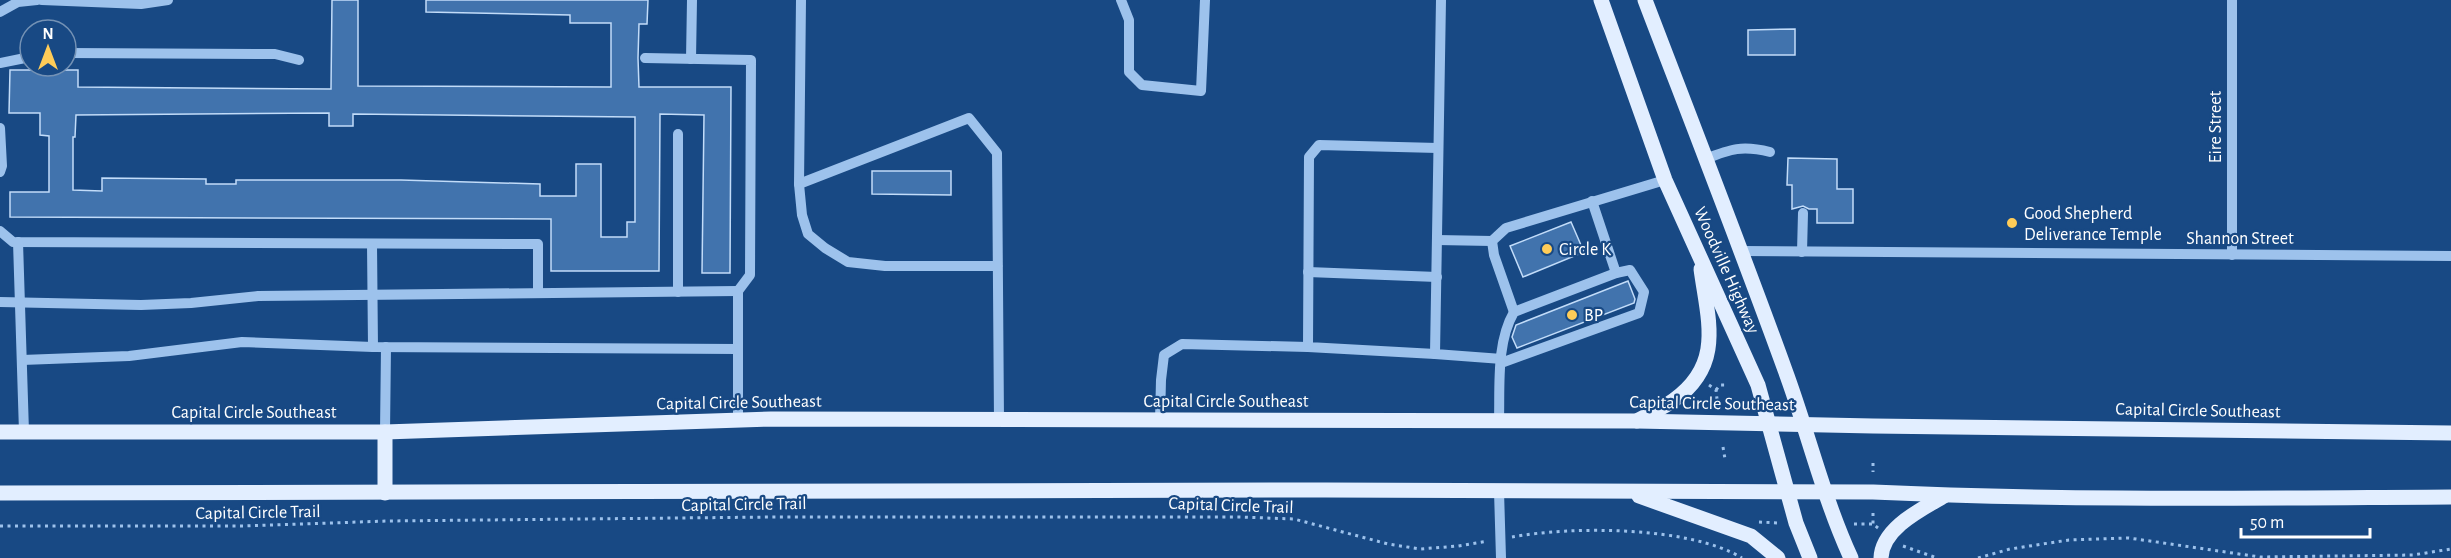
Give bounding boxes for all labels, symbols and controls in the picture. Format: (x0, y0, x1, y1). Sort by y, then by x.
north arrow (18, 18, 78, 78)
text: N (42, 26, 54, 42)
street label: Eire Street (2207, 91, 2225, 163)
street label: Woodville Highway (1690, 204, 1762, 337)
place label: Good Shepherd Deliverance Temple (2024, 205, 2162, 244)
marker: Good Shepherd Deliverance Temple (2005, 216, 2019, 230)
street label: Shannon Street (2186, 230, 2294, 248)
place label: Circle K (1559, 241, 1611, 259)
marker: Circle K (1540, 242, 1554, 256)
place label: BP (1584, 307, 1603, 325)
marker: BP (1565, 308, 1579, 322)
street label: Capital Circle Southeast (656, 393, 822, 413)
street label: Capital Circle Southeast (1143, 393, 1309, 411)
street label: Capital Circle Southeast (1629, 394, 1795, 414)
street label: Capital Circle Southeast (2115, 401, 2281, 421)
street label: Capital Circle Southeast (171, 404, 337, 422)
street label: Capital Circle Trail (681, 495, 807, 515)
street label: Capital Circle Trail (1168, 495, 1294, 517)
scale bar (2241, 501, 2370, 539)
street label: Capital Circle Trail (195, 503, 321, 523)
text: 50 m (2250, 514, 2284, 532)

